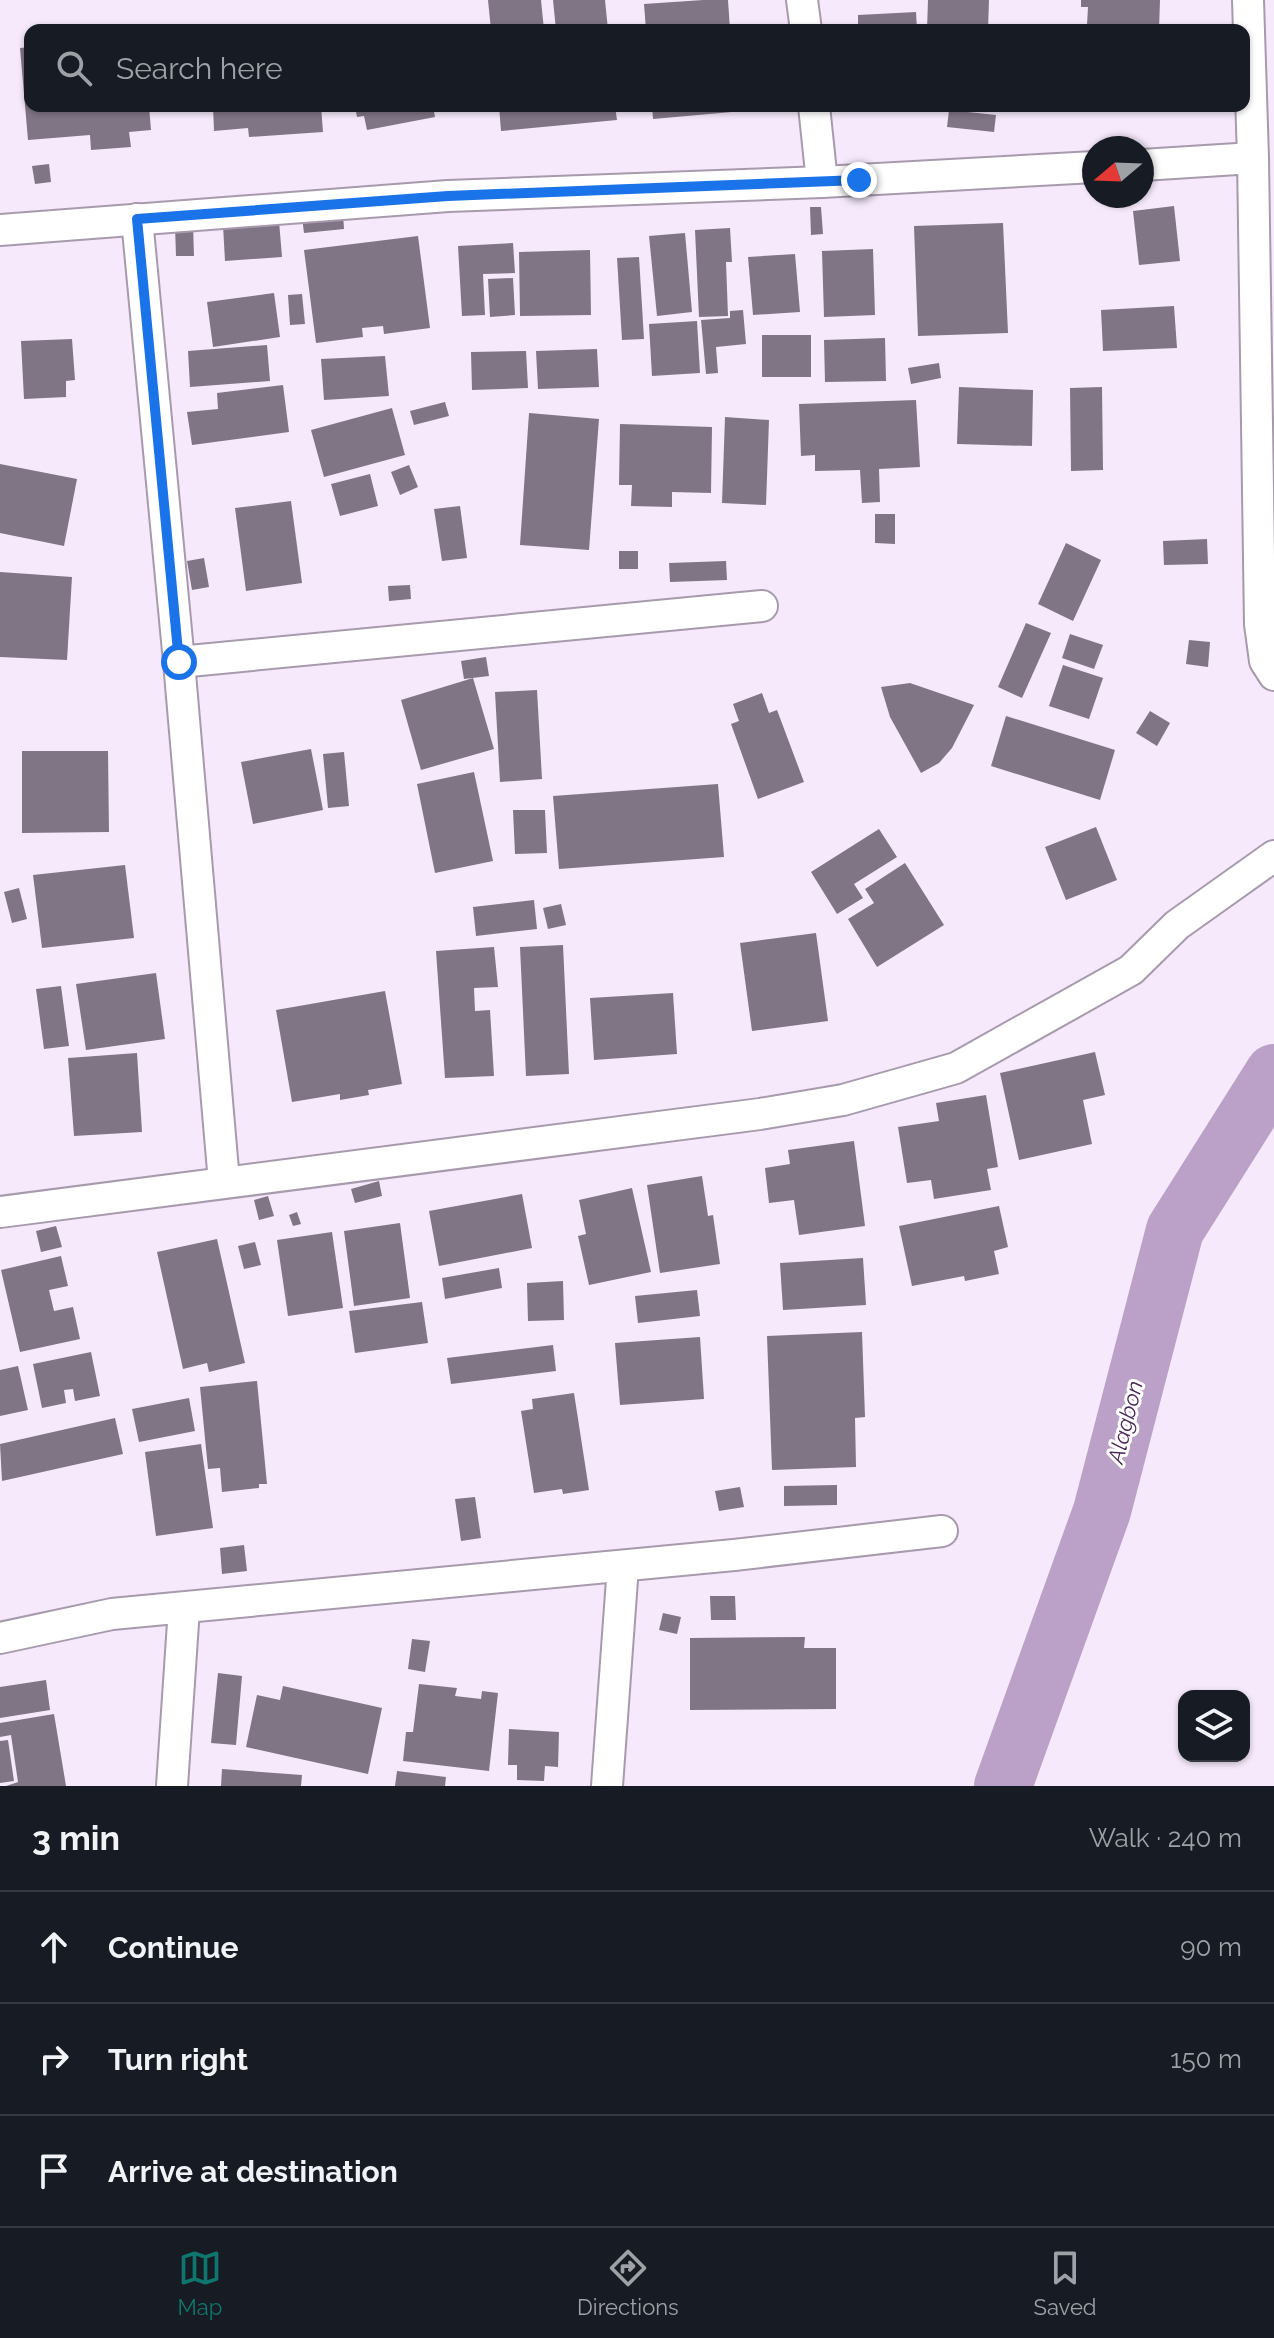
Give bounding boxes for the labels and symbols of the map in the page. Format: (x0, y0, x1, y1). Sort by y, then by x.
north arrow (1082, 136, 1154, 208)
route end (841, 162, 877, 198)
route start (161, 644, 197, 680)
water label: Alagbon (1102, 1378, 1148, 1467)

